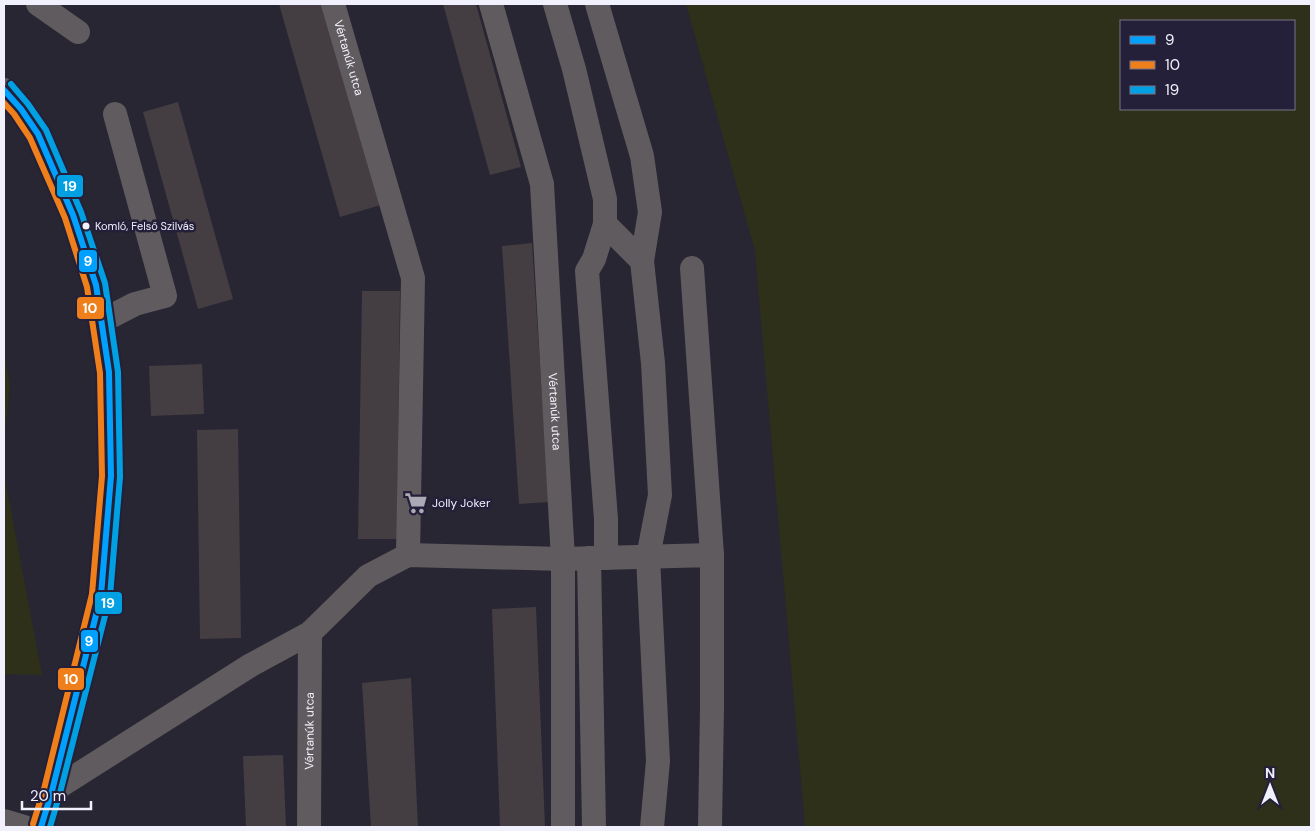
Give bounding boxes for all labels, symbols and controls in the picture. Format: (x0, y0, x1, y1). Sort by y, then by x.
street label: Vértanúk utca (330, 18, 367, 97)
legend (1120, 20, 1295, 110)
text: 9 (1165, 30, 1174, 50)
text: 10 (1165, 55, 1180, 75)
text: 19 (1165, 80, 1179, 100)
line badge: 19 (56, 174, 84, 198)
text: 19 (63, 177, 77, 195)
place label: Komló, Felső Szilvás (95, 219, 194, 233)
marker: Komló, Felső Szilvás (81, 221, 91, 231)
line badge: 9 (78, 249, 98, 273)
text: 9 (84, 252, 93, 270)
line badge: 10 (76, 296, 105, 320)
text: 10 (83, 299, 98, 317)
street label: Vértanúk utca (545, 372, 565, 451)
supermarket icon: Jolly Joker (403, 490, 429, 516)
place label: Jolly Joker (432, 495, 491, 511)
line badge: 19 (94, 591, 123, 615)
text: 19 (101, 594, 115, 612)
line badge: 9 (80, 629, 99, 653)
text: 9 (85, 632, 94, 650)
line badge: 10 (57, 667, 85, 691)
text: 10 (64, 670, 79, 688)
street label: Vértanúk utca (301, 692, 318, 770)
north arrow (1245, 761, 1295, 811)
text: N (1265, 764, 1275, 782)
scale bar (22, 778, 91, 810)
text: 20 m (30, 786, 66, 806)

